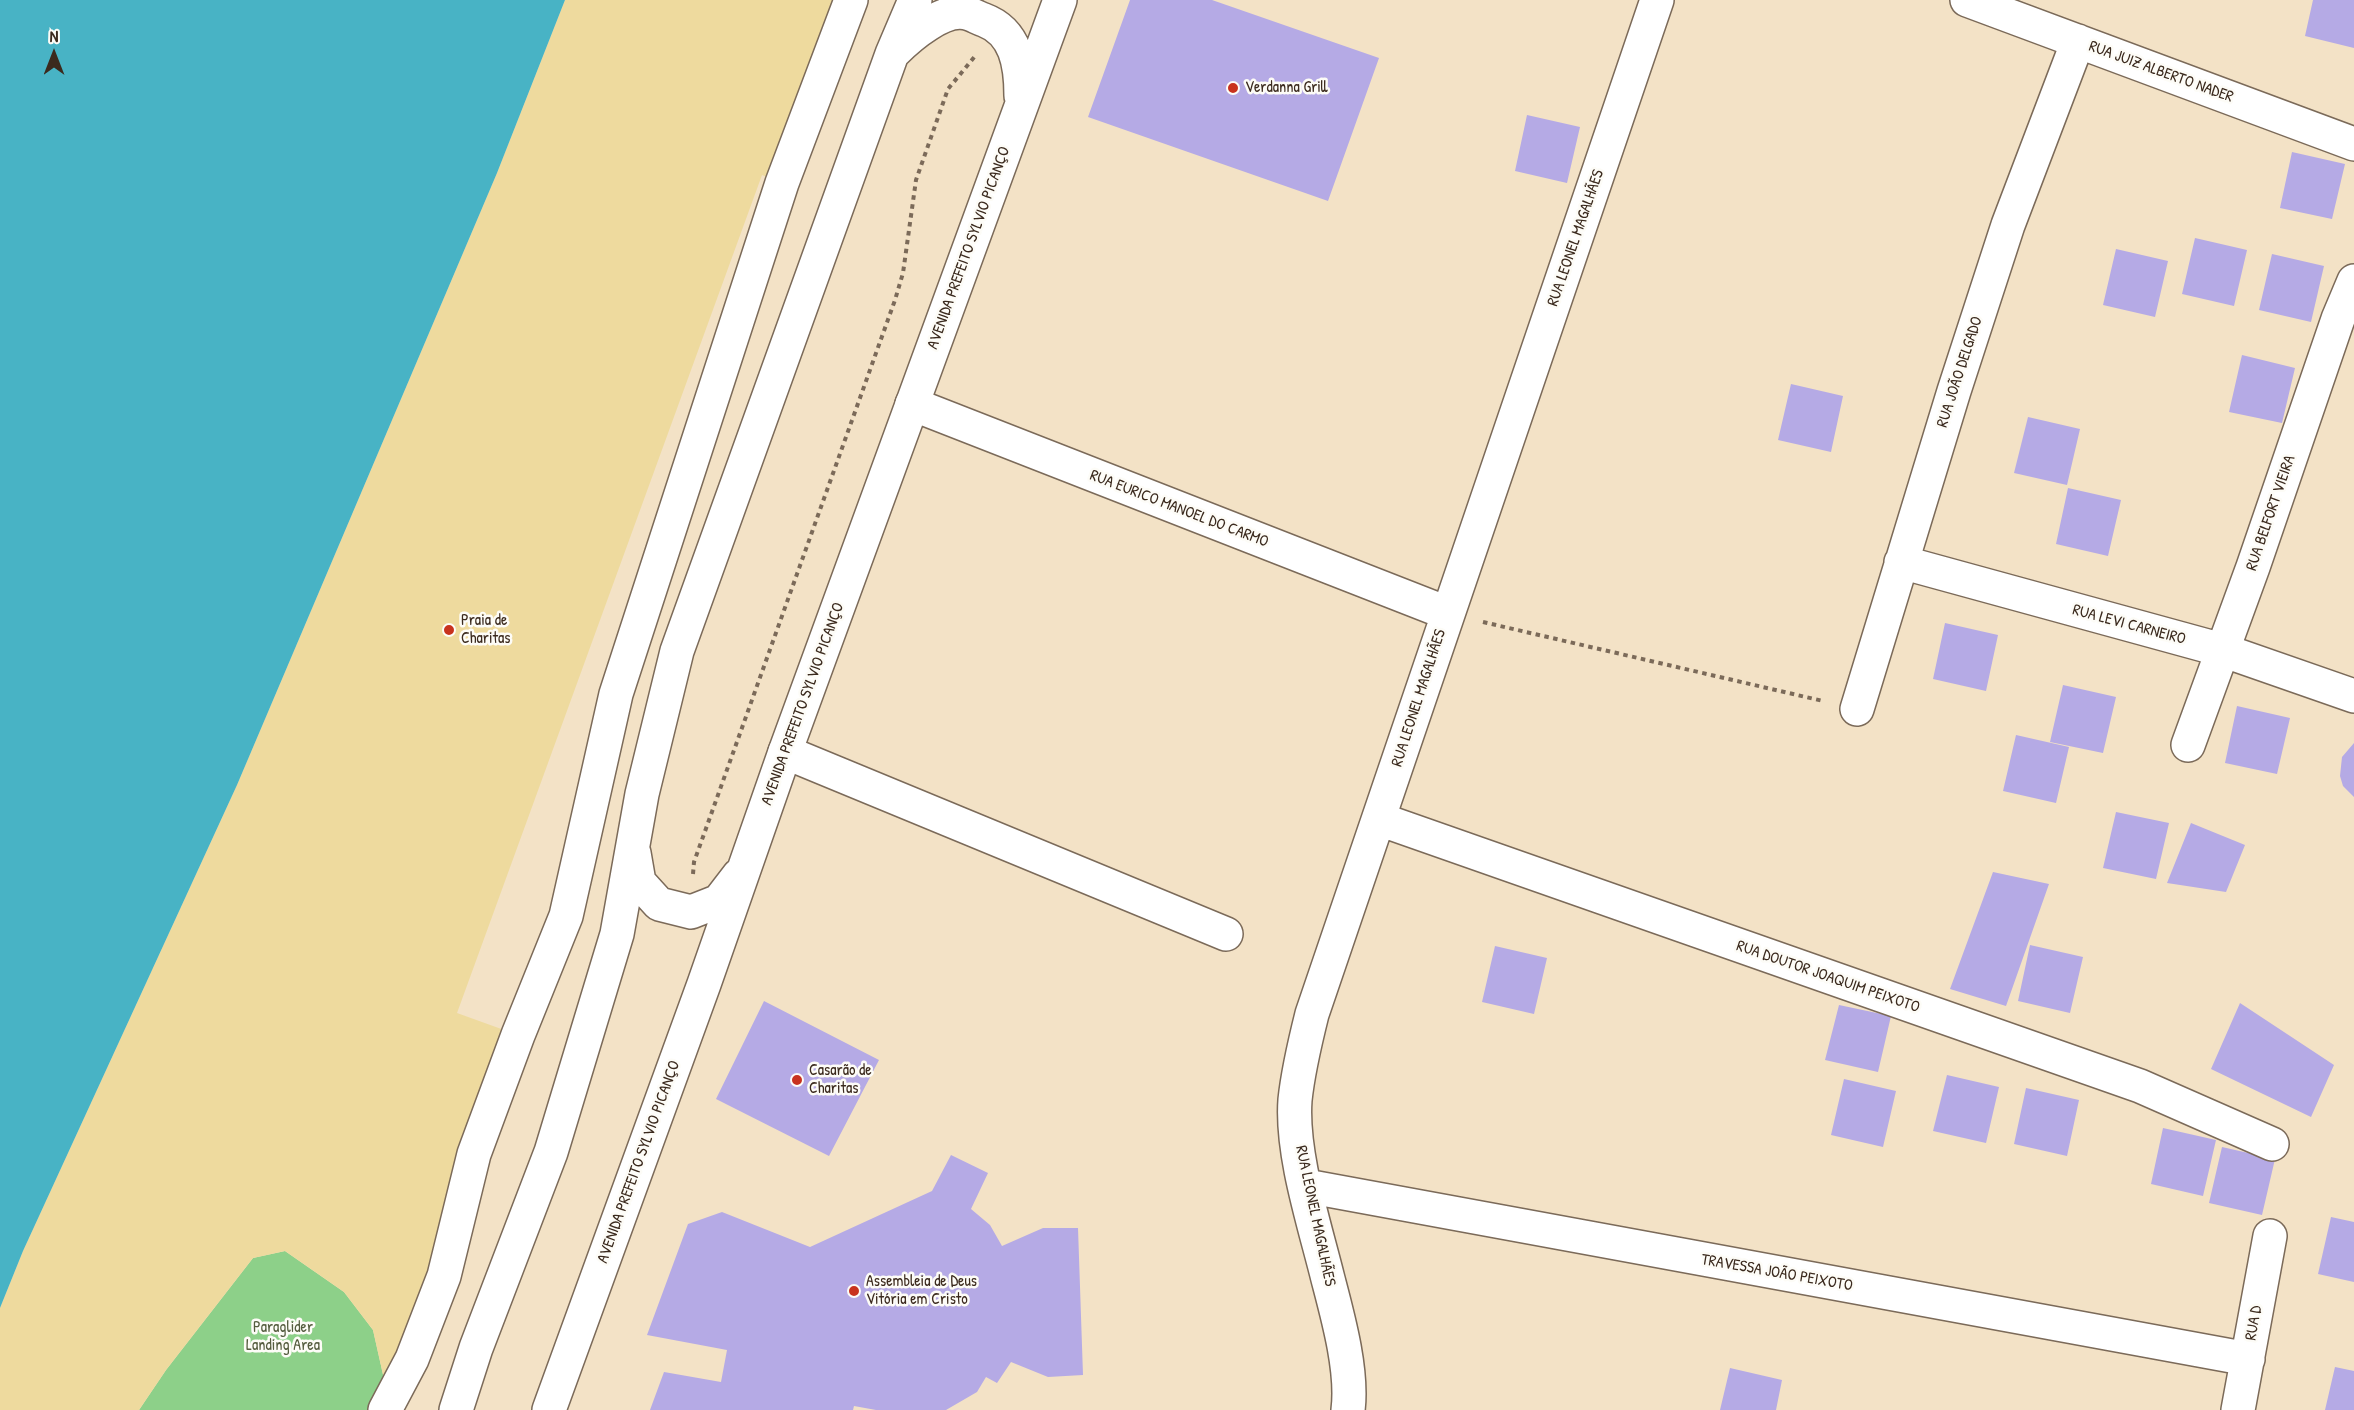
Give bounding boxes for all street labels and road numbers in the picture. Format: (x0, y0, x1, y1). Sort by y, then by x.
street label: RUA JUIZ ALBERTO NADER (2086, 37, 2236, 107)
street label: AVENIDA PREFEITO SYLVIO PICANÇO (923, 144, 1015, 352)
street label: RUA LEONEL MAGALHÃES (1544, 167, 1608, 309)
street label: RUA JOÃO DELGADO (1933, 314, 1987, 430)
street label: RUA BELFORT VIEIRA (2242, 453, 2300, 573)
street label: RUA EURICO MANOEL DO CARMO (1087, 466, 1271, 552)
street label: AVENIDA PREFEITO SYLVIO PICANÇO (757, 600, 849, 808)
street label: RUA LEVI CARNEIRO (2070, 601, 2188, 649)
street label: RUA LEONEL MAGALHÃES (1388, 627, 1450, 769)
street label: RUA DOUTOR JOAQUIM PEIXOTO (1734, 937, 1922, 1017)
street label: AVENIDA PREFEITO SYLVIO PICANÇO (593, 1058, 685, 1266)
street label: RUA LEONEL MAGALHÃES (1291, 1144, 1339, 1288)
street label: TRAVESSA JOÃO PEIXOTO (1700, 1250, 1854, 1296)
street label: RUA D (2241, 1304, 2267, 1342)

